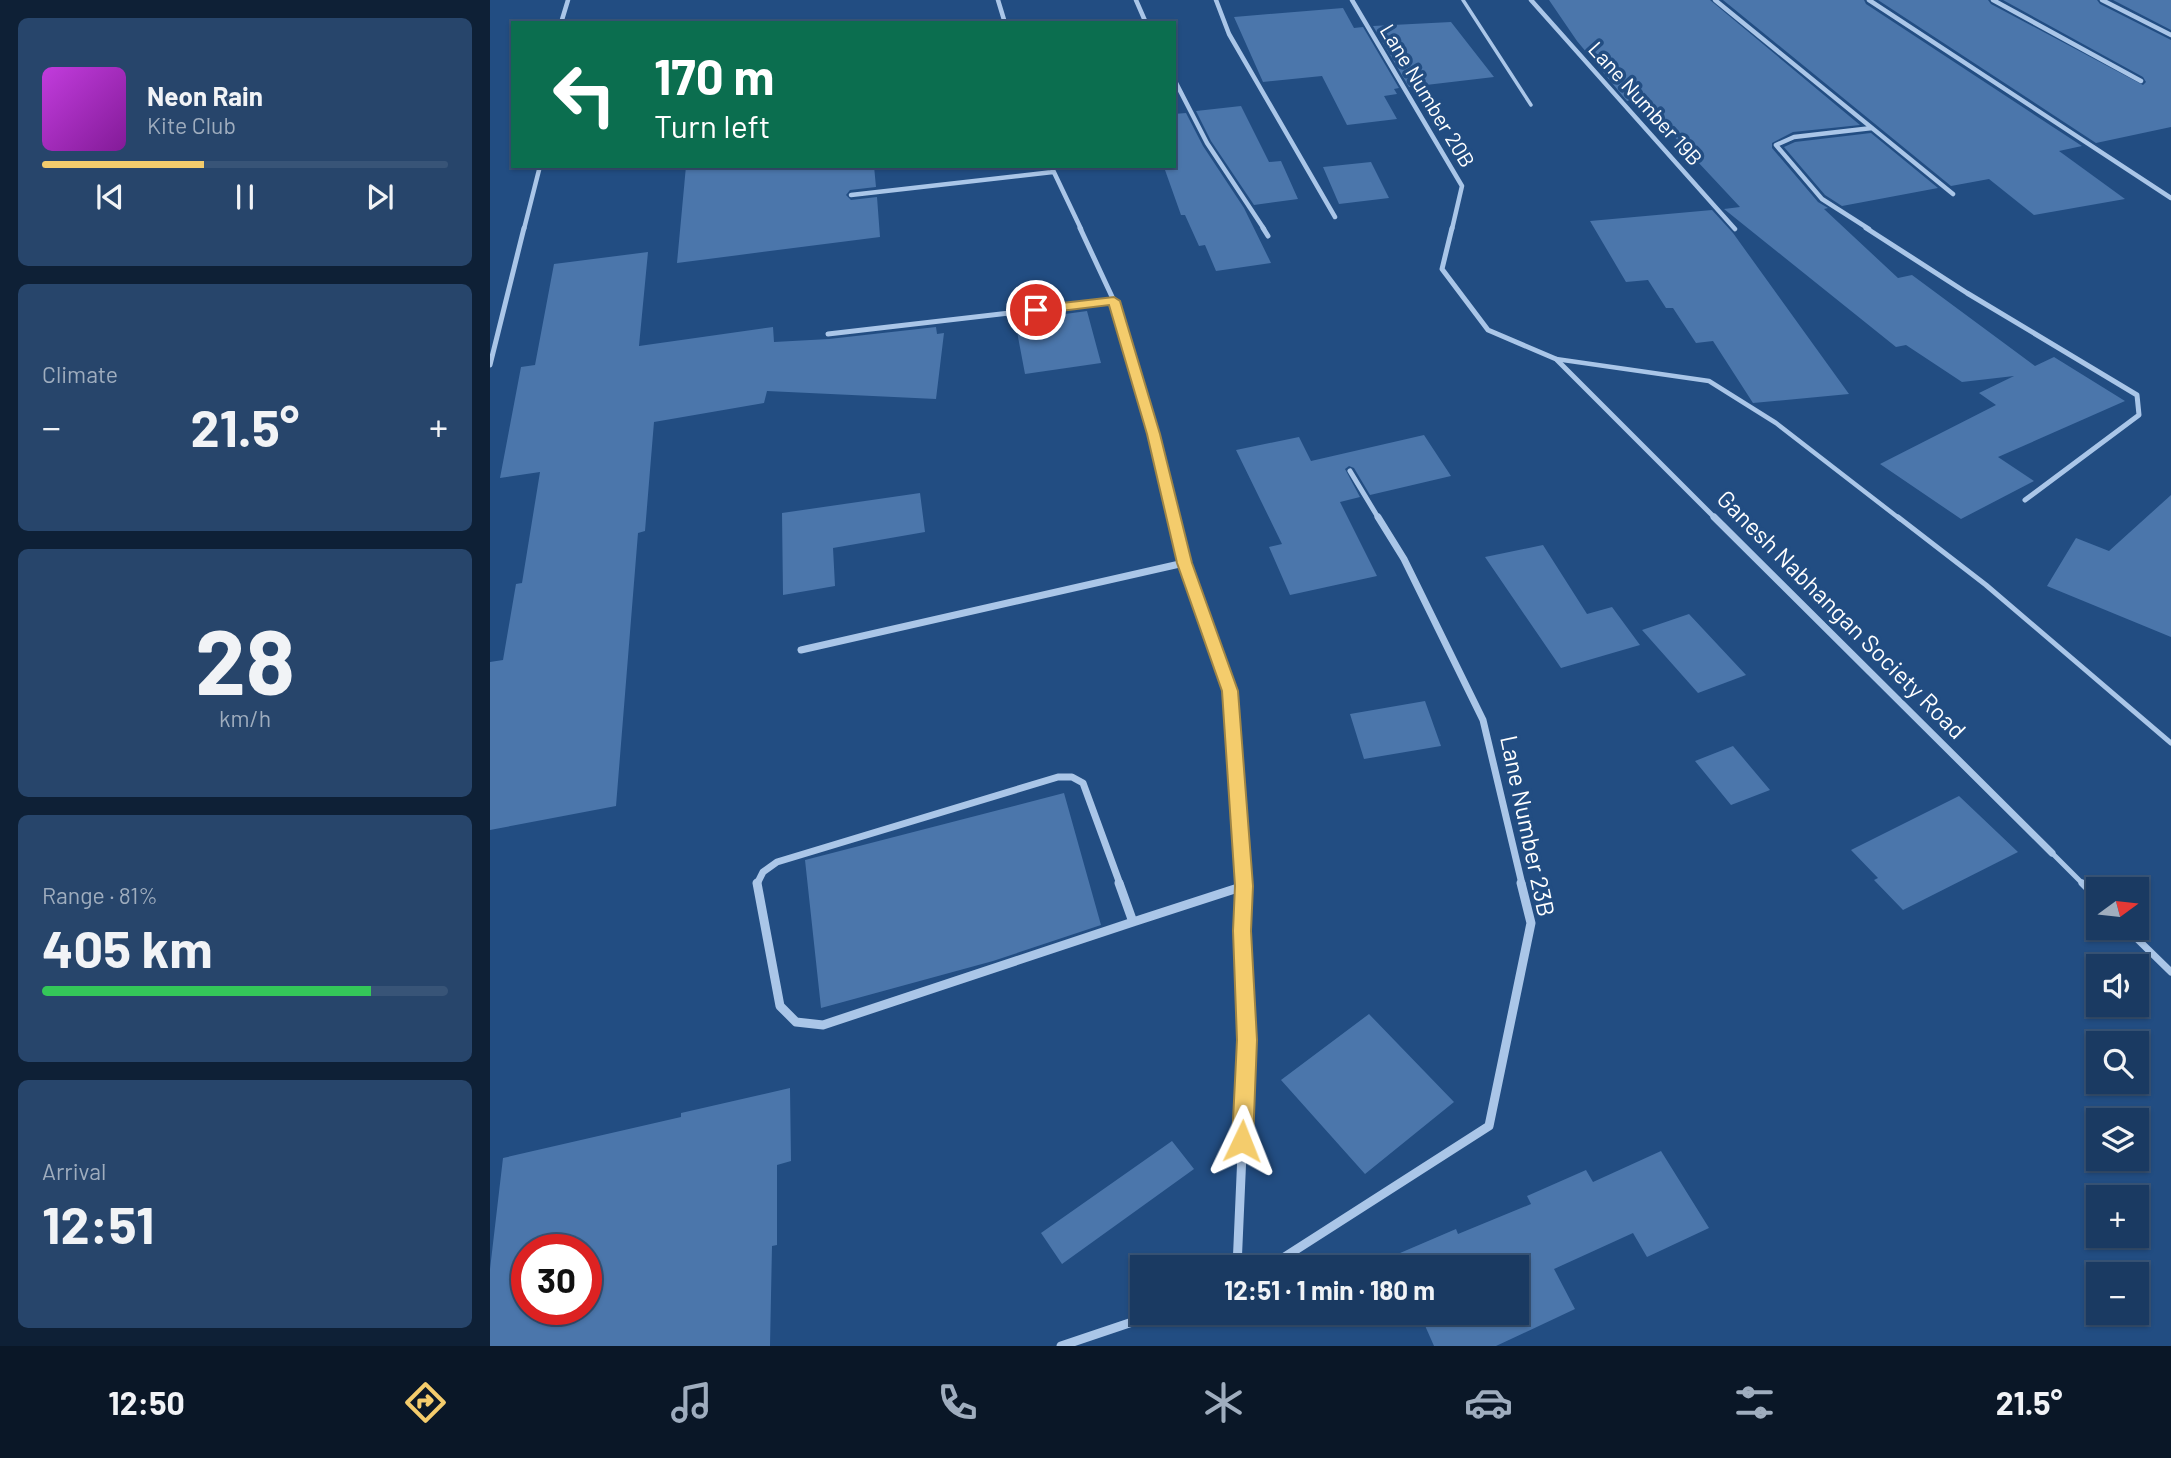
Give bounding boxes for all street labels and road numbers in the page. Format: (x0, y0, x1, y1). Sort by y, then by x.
street label: Lane Number 20B (1376, 19, 1481, 171)
street label: Lane Number 19B (1584, 36, 1708, 170)
street label: Ganesh Nabhangan Society Road (1712, 483, 1973, 744)
street label: Lane Number 23B (1495, 732, 1562, 919)

